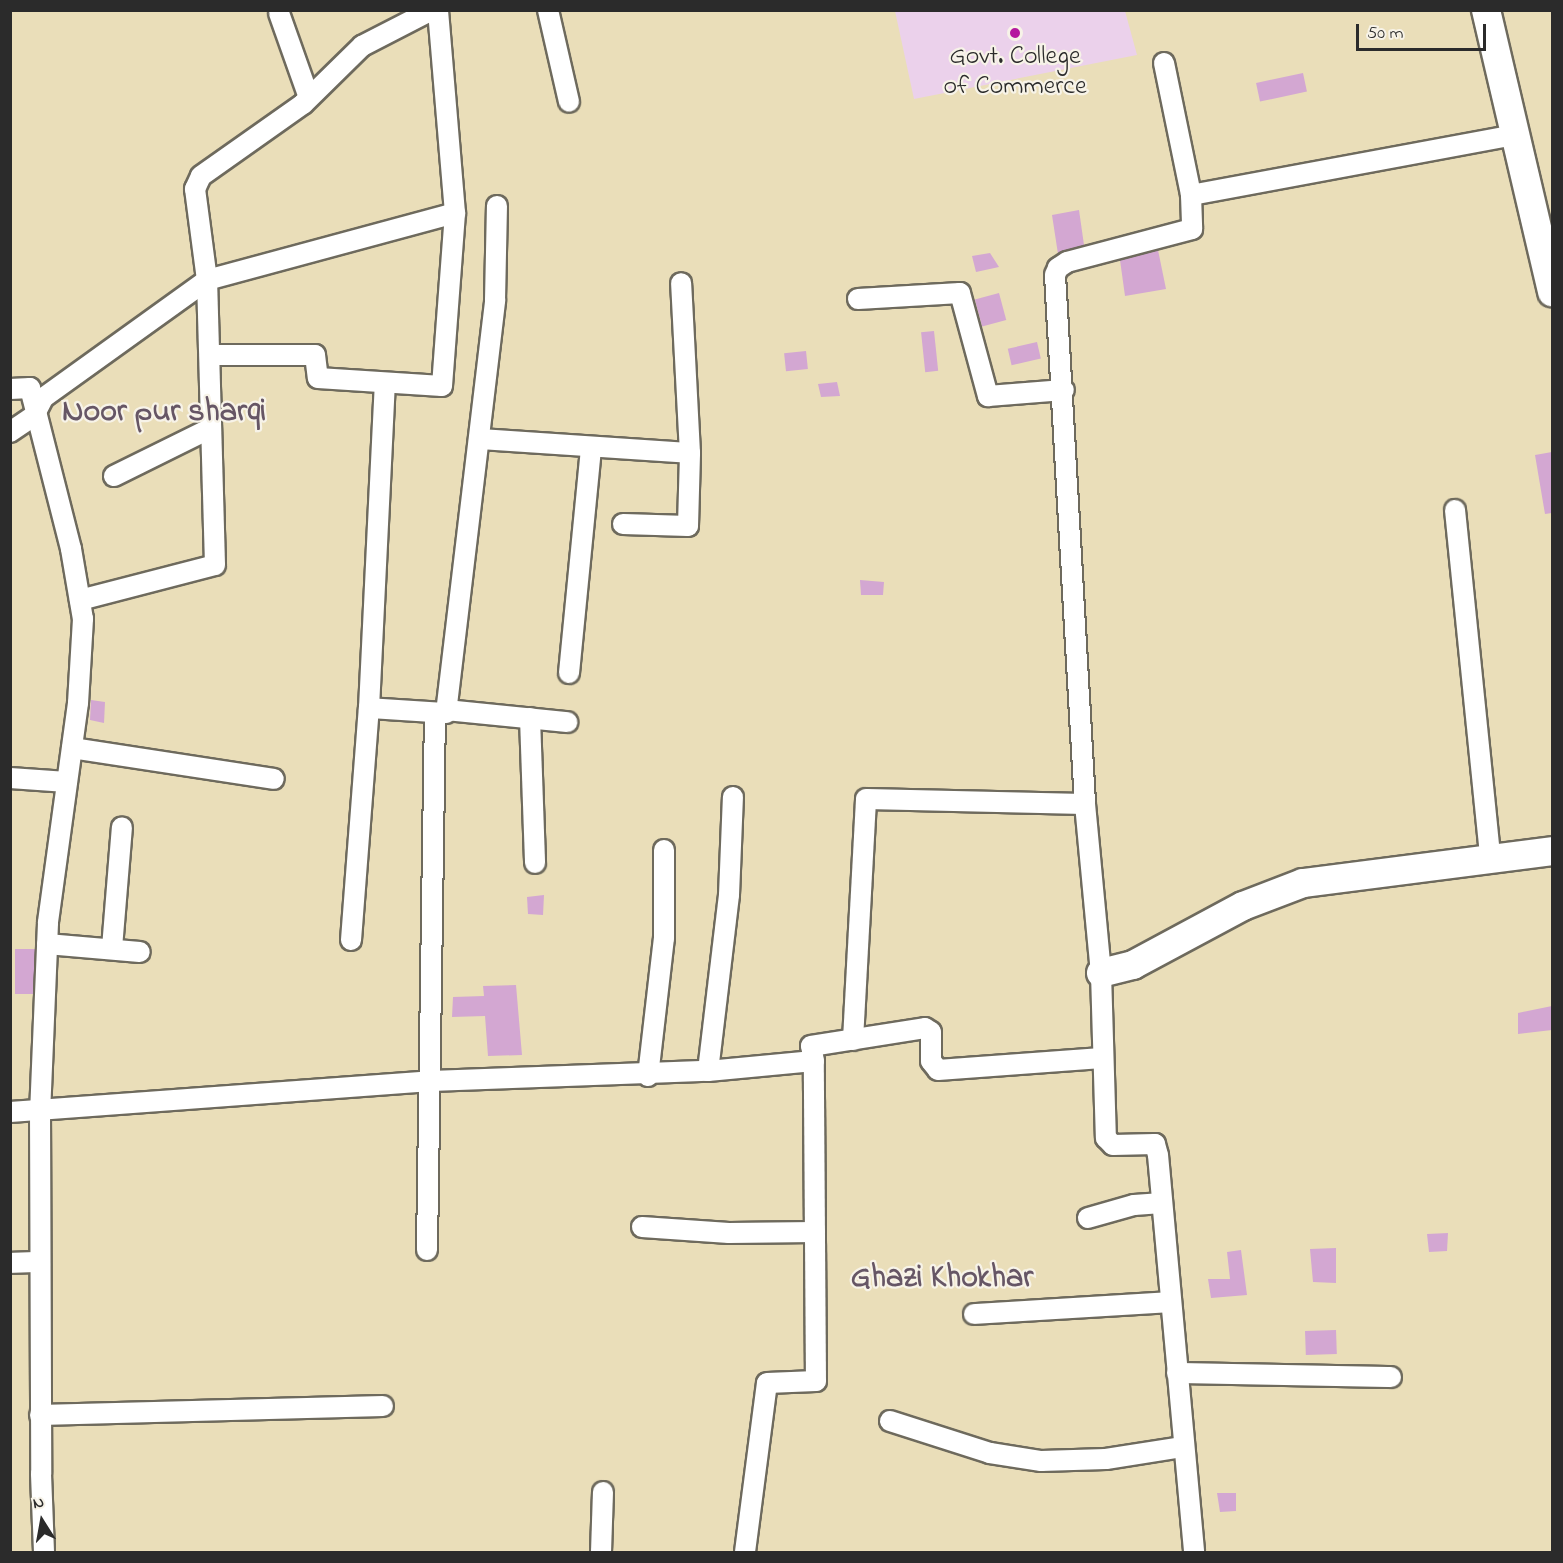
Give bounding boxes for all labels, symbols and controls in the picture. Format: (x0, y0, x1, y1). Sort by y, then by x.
scale bar (1359, 12, 1490, 50)
text: 50 m (1367, 21, 1404, 47)
marker: Govt. College of Commerce (1008, 26, 1022, 40)
place label: Govt. College of Commerce (943, 42, 1087, 104)
district label: Noor pur sharqi (62, 394, 266, 432)
district label: Ghazi Khokhar (851, 1260, 1033, 1298)
north arrow (12, 1491, 72, 1551)
text: N (31, 1491, 46, 1516)

